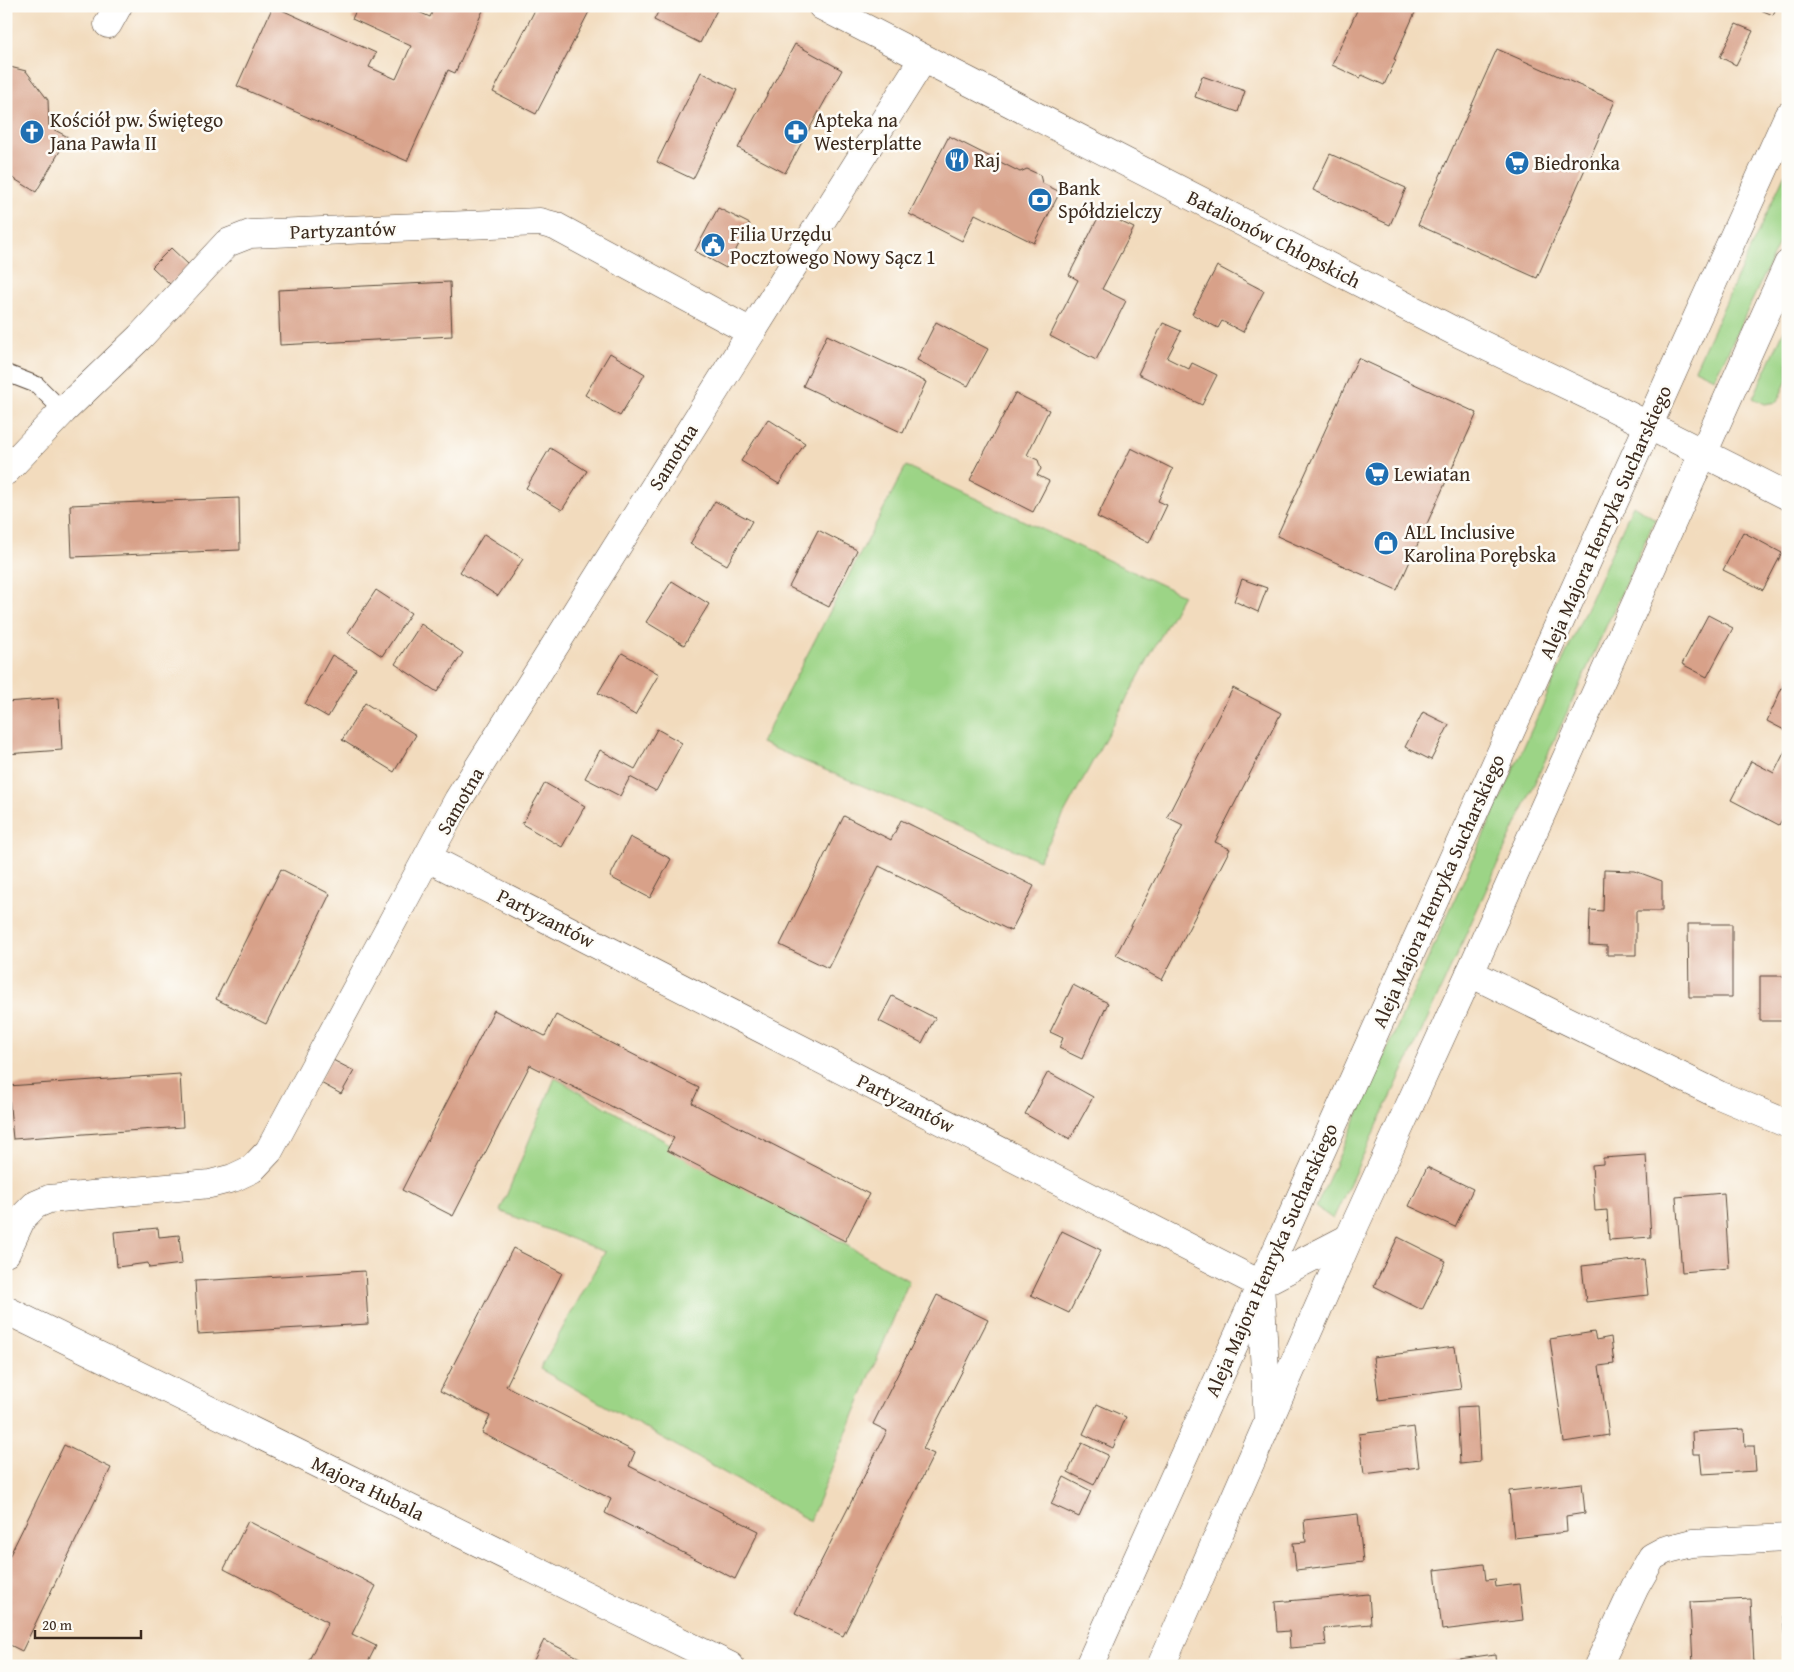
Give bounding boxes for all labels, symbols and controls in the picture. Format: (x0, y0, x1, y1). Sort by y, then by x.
place label: Kościół pw. Świętego Jana Pawła II (47, 105, 223, 157)
place label: Apteka na Westerplatte (814, 105, 922, 157)
church icon: Kościół pw. Świętego Jana Pawła II (19, 119, 45, 145)
pharmacy icon: Apteka na Westerplatte (783, 119, 809, 145)
place label: Raj (974, 145, 1000, 174)
restaurant icon: Raj (944, 147, 970, 173)
place label: Biedronka (1534, 148, 1621, 177)
supermarket icon: Biedronka (1504, 150, 1530, 176)
place label: Bank Spółdzielczy (1058, 173, 1162, 225)
street label: Batalionów Chłopskich (1182, 182, 1366, 295)
bank icon: Bank Spółdzielczy (1027, 187, 1053, 213)
street label: Partyzantów (289, 213, 397, 246)
place label: Filia Urzędu Pocztowego Nowy Sącz 1 (730, 219, 936, 271)
public building icon: Filia Urzędu Pocztowego Nowy Sącz 1 (700, 232, 726, 258)
street label: Aleja Majora Henryka Sucharskiego (1531, 380, 1678, 663)
street label: Samotna (641, 417, 705, 496)
place label: Lewiatan (1394, 459, 1470, 488)
supermarket icon: Lewiatan (1364, 461, 1390, 487)
place label: ALL Inclusive Karolina Porębska (1404, 517, 1557, 569)
shop icon: ALL Inclusive Karolina Porębska (1373, 530, 1399, 556)
street label: Aleja Majora Henryka Sucharskiego (1364, 749, 1511, 1032)
street label: Samotna (429, 761, 491, 840)
street label: Partyzantów (492, 880, 601, 955)
street label: Partyzantów (852, 1065, 961, 1140)
street label: Aleja Majora Henryka Sucharskiego (1197, 1118, 1344, 1401)
street label: Majora Hubala (307, 1448, 430, 1528)
scale bar (35, 1607, 141, 1639)
text: 20 m (42, 1614, 73, 1635)

